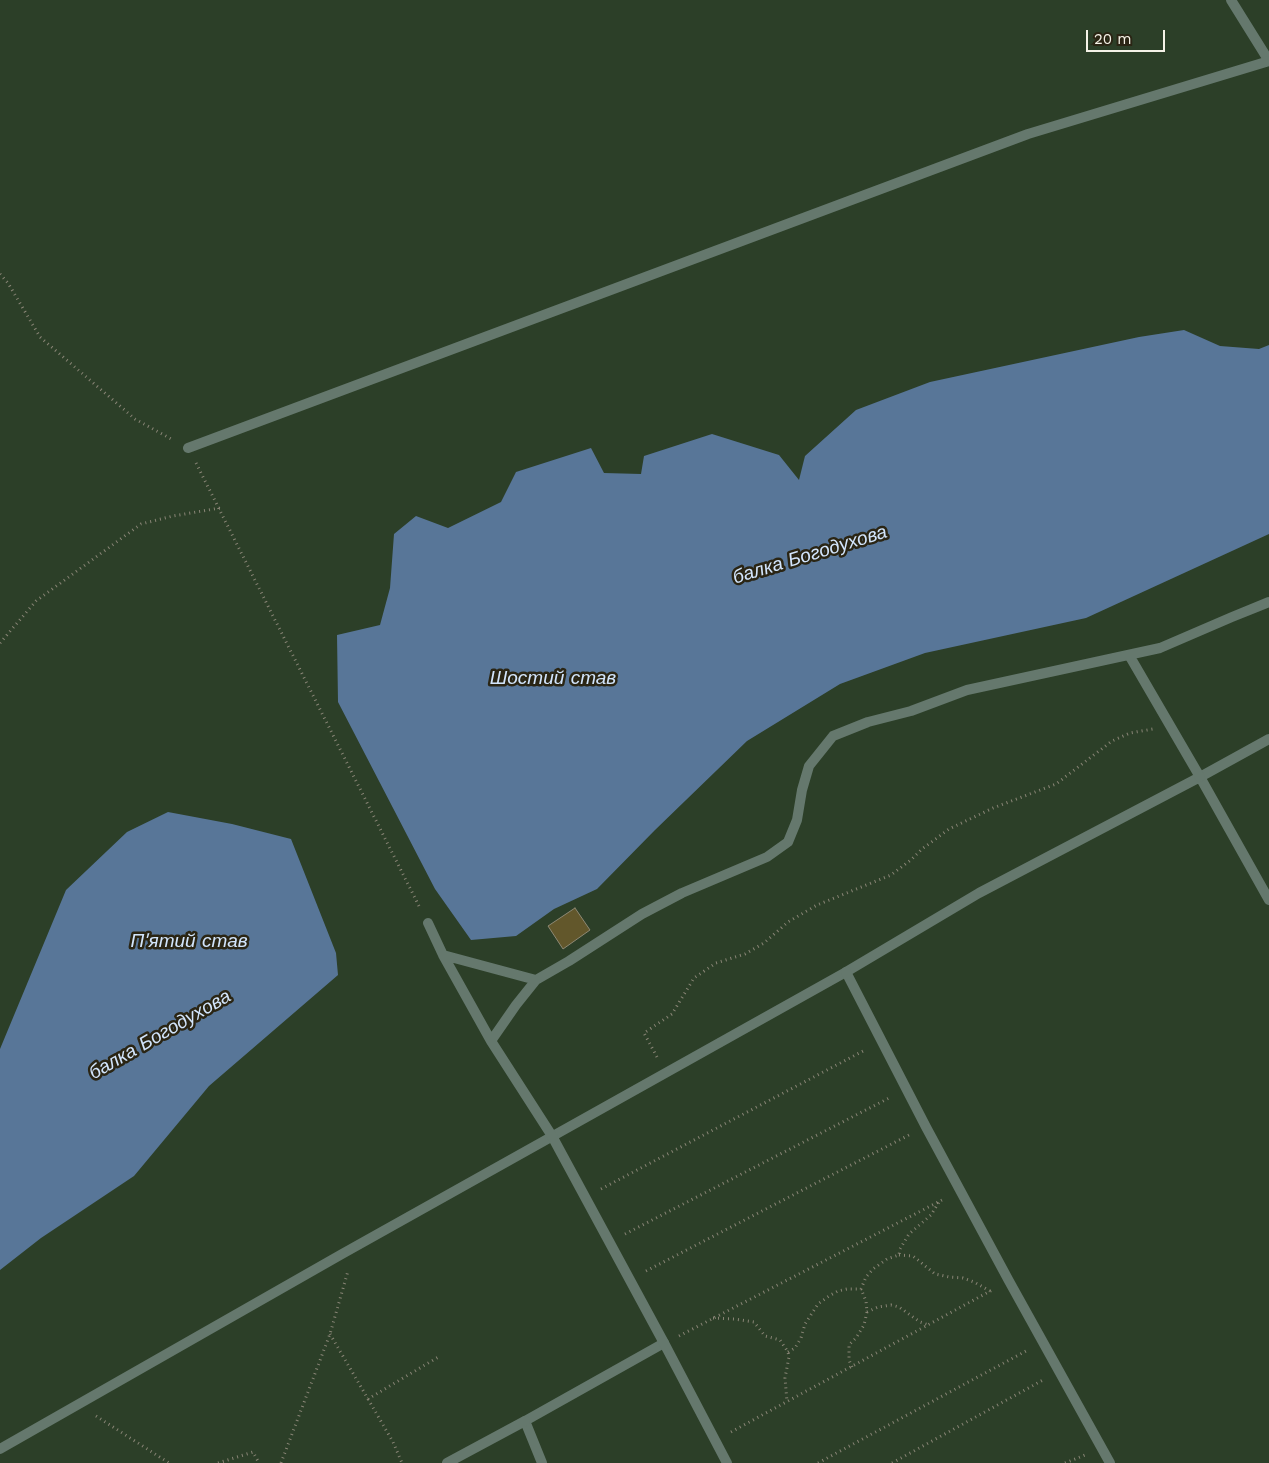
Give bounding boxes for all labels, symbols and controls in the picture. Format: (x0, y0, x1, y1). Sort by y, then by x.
scale bar (1089, 20, 1168, 52)
text: 20 m (1094, 30, 1132, 48)
water label: балка Богодухова (730, 521, 890, 589)
water label: Шостий став (490, 667, 616, 689)
water label: П'ятий став (130, 930, 248, 952)
water label: балка Богодухова (85, 985, 235, 1085)

